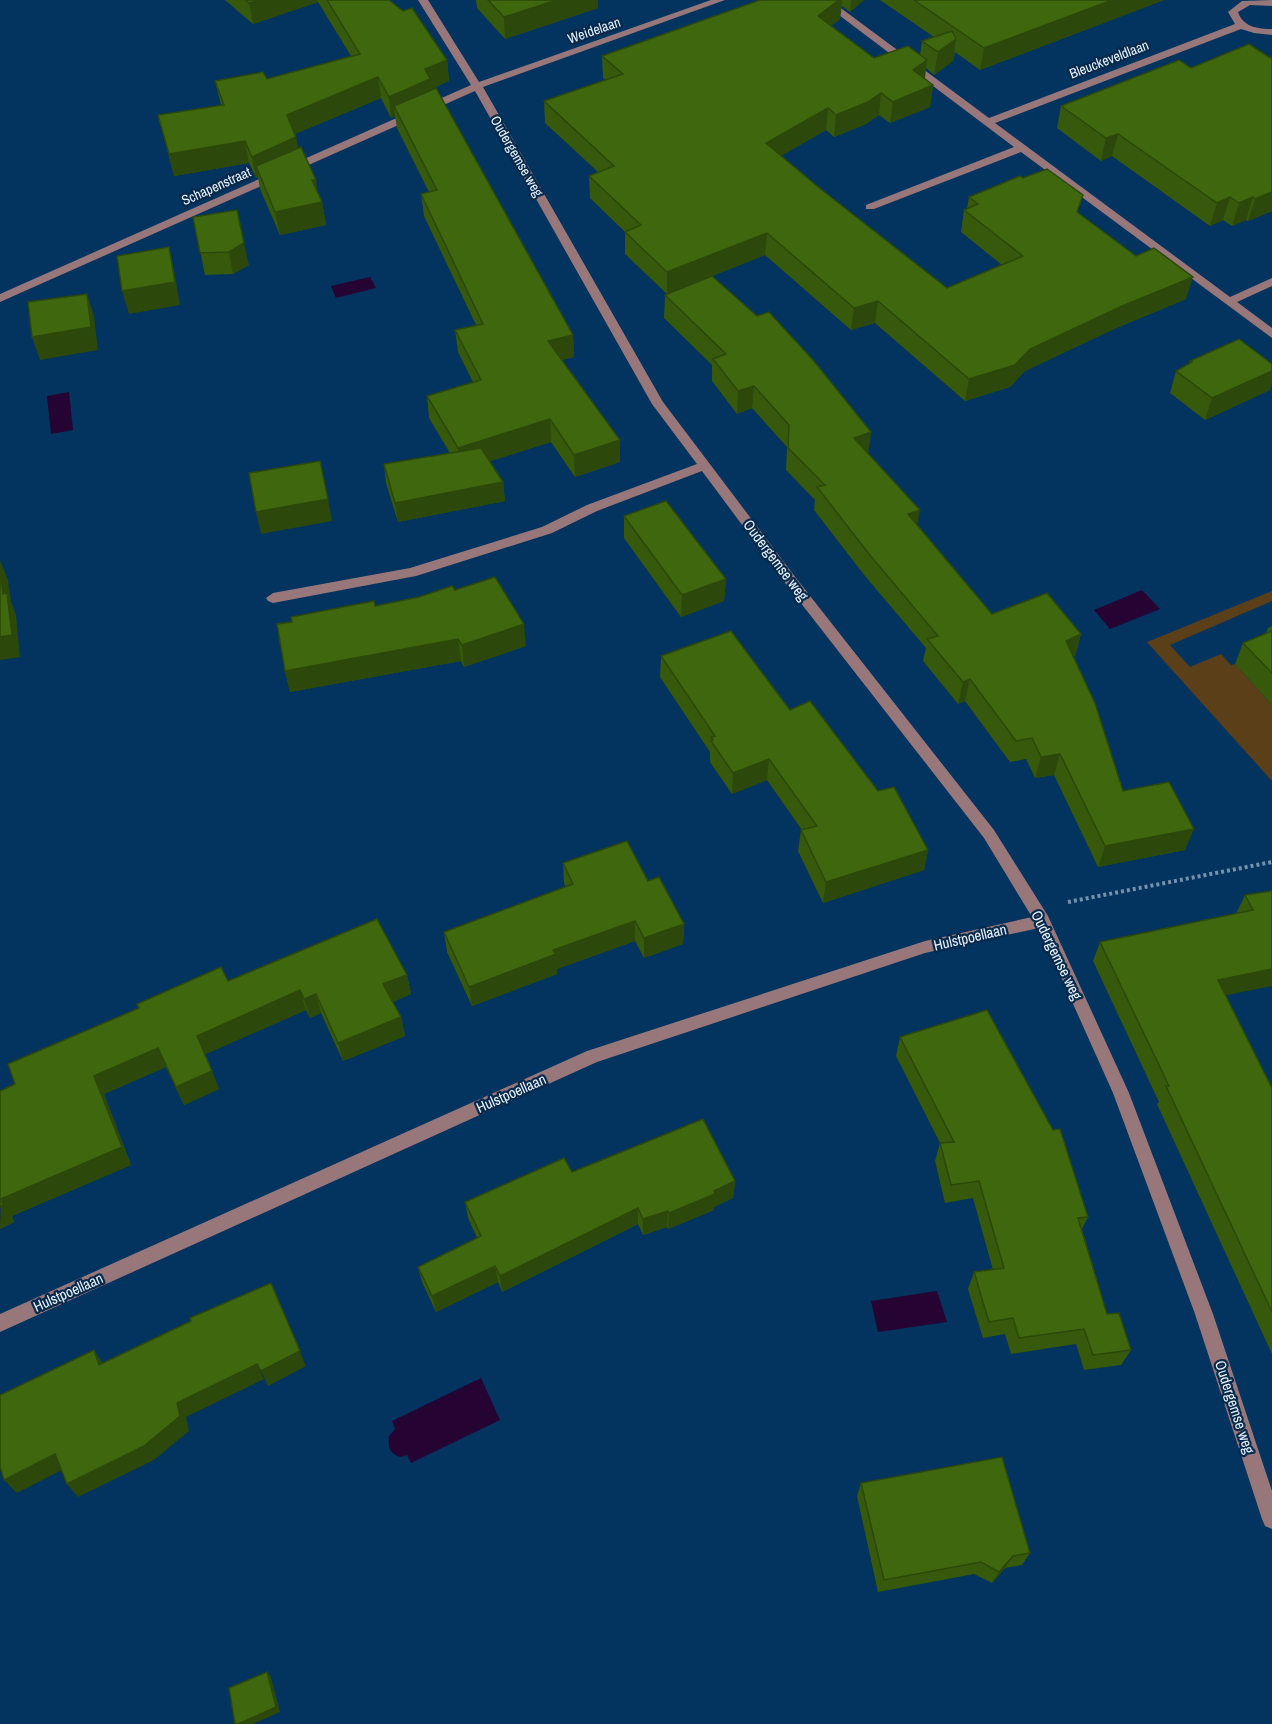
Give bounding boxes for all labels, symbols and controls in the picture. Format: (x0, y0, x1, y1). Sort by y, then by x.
street label: Weidelaan (565, 13, 623, 47)
street label: Bleuckeveldlaan (1067, 36, 1151, 82)
street label: Oudergemse weg (487, 112, 548, 200)
street label: Schapenstraat (179, 163, 253, 209)
street label: Oudergemse weg (738, 515, 814, 605)
street label: Oudergemse weg (1026, 907, 1088, 1003)
street label: Hulstpoellaan (931, 918, 1009, 956)
street label: Hulstpoellaan (473, 1068, 549, 1118)
street label: Hulstpoellaan (30, 1267, 106, 1317)
street label: Oudergemse weg (1210, 1358, 1260, 1457)

